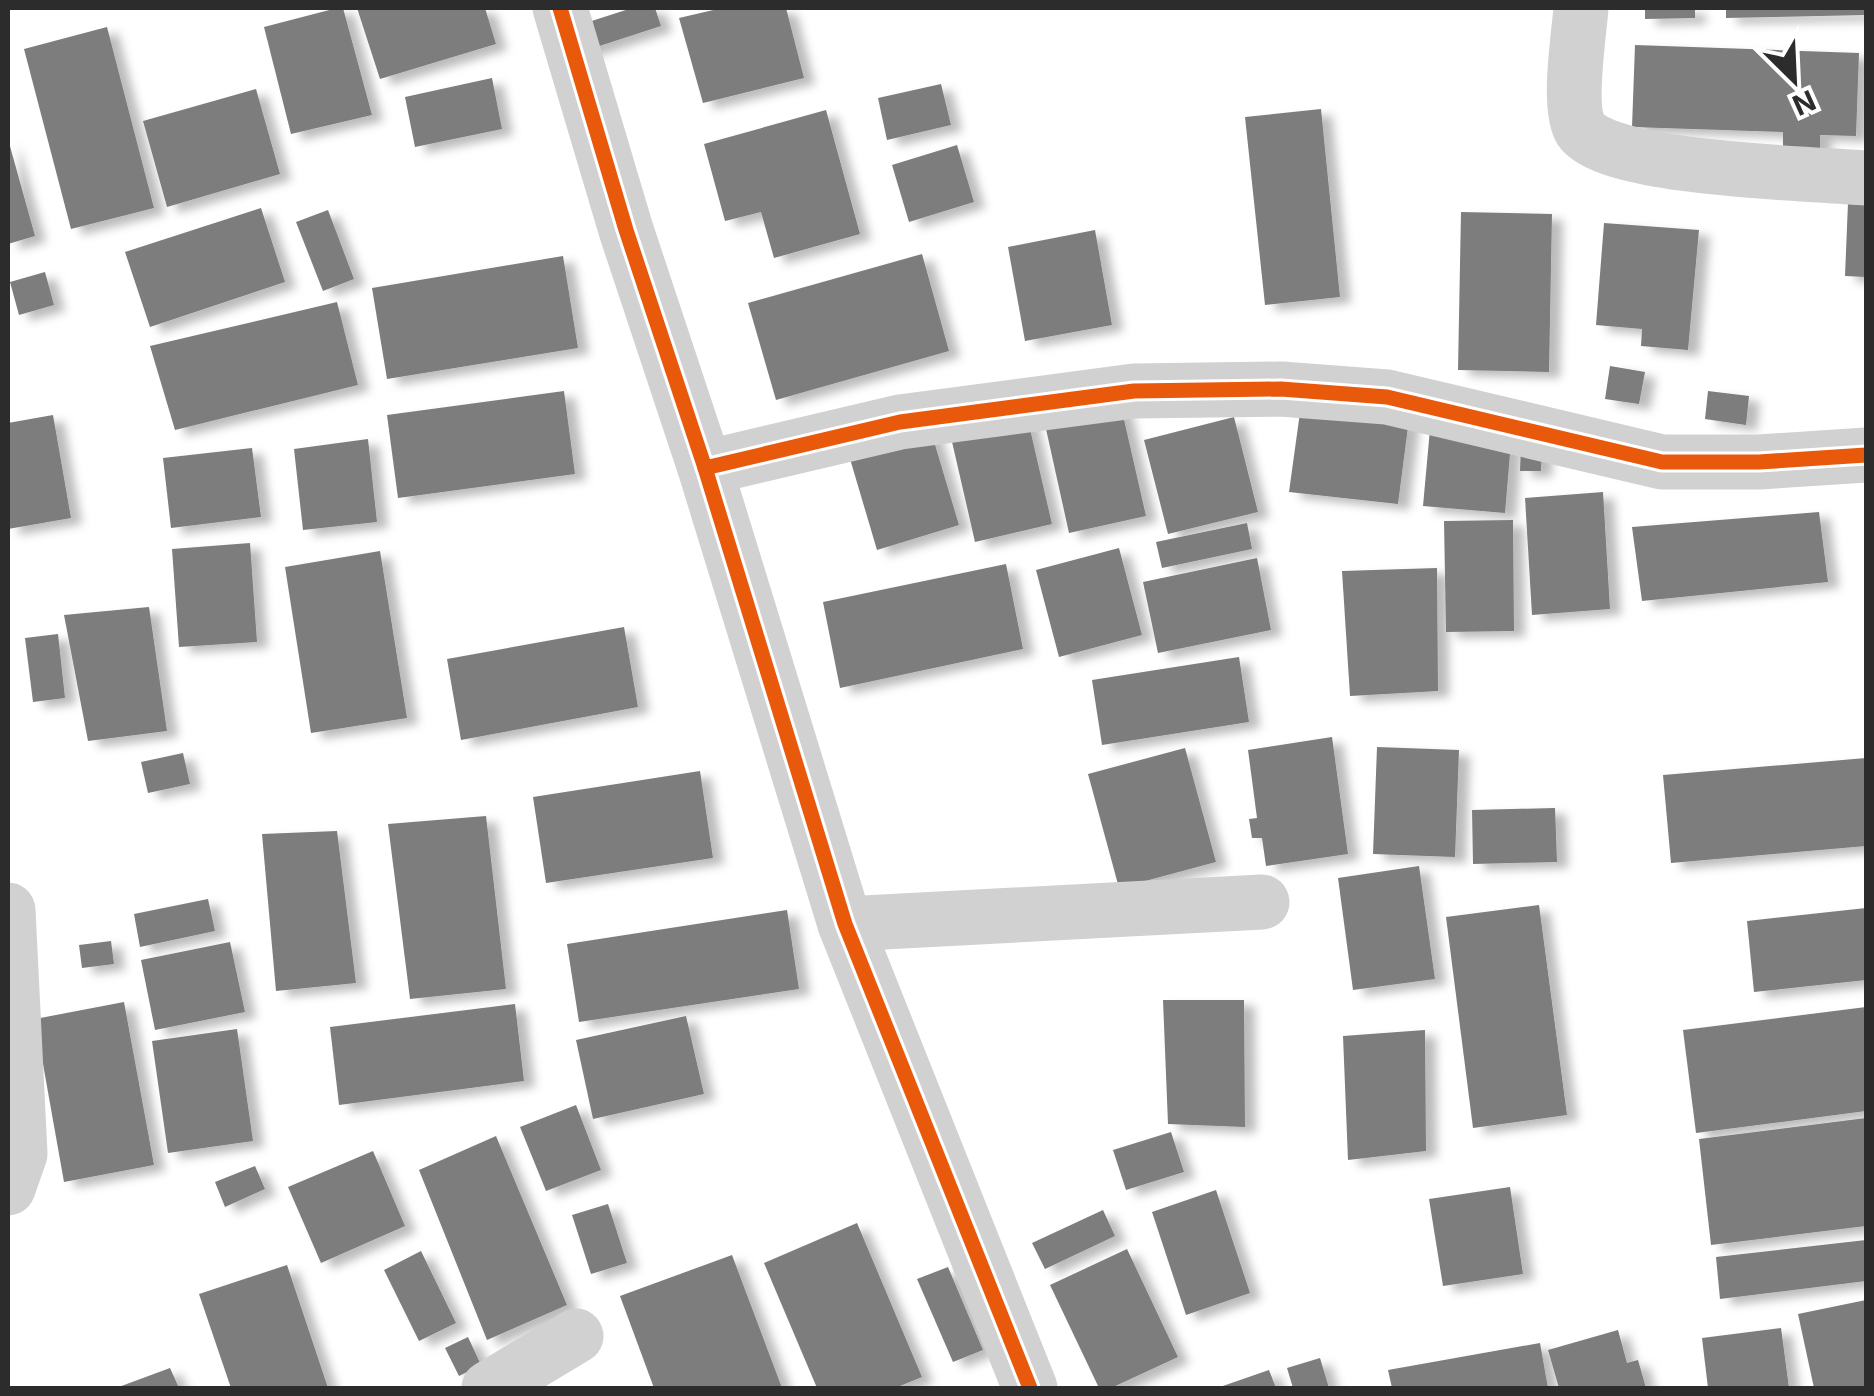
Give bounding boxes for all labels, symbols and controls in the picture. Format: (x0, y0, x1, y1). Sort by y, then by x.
north arrow (1744, 30, 1844, 130)
text: N (1788, 83, 1821, 123)

